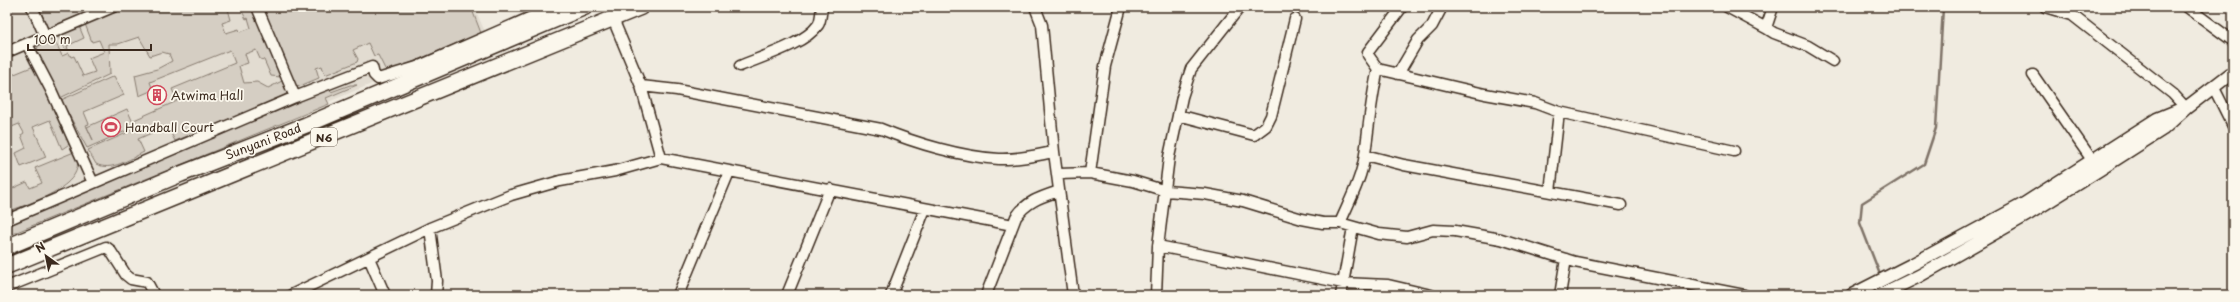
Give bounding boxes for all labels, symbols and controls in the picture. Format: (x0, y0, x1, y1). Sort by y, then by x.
scale bar (28, 26, 151, 52)
text: 100 m (34, 30, 71, 48)
building icon: Atwima Hall (146, 84, 168, 106)
place label: Atwima Hall (171, 86, 243, 104)
sports icon: Handball Court (100, 116, 122, 138)
place label: Handball Court (125, 118, 214, 136)
street label: Sunyani Road (222, 118, 304, 164)
road number: N6 (311, 128, 337, 146)
north arrow (26, 236, 66, 276)
text: N (32, 238, 49, 257)

